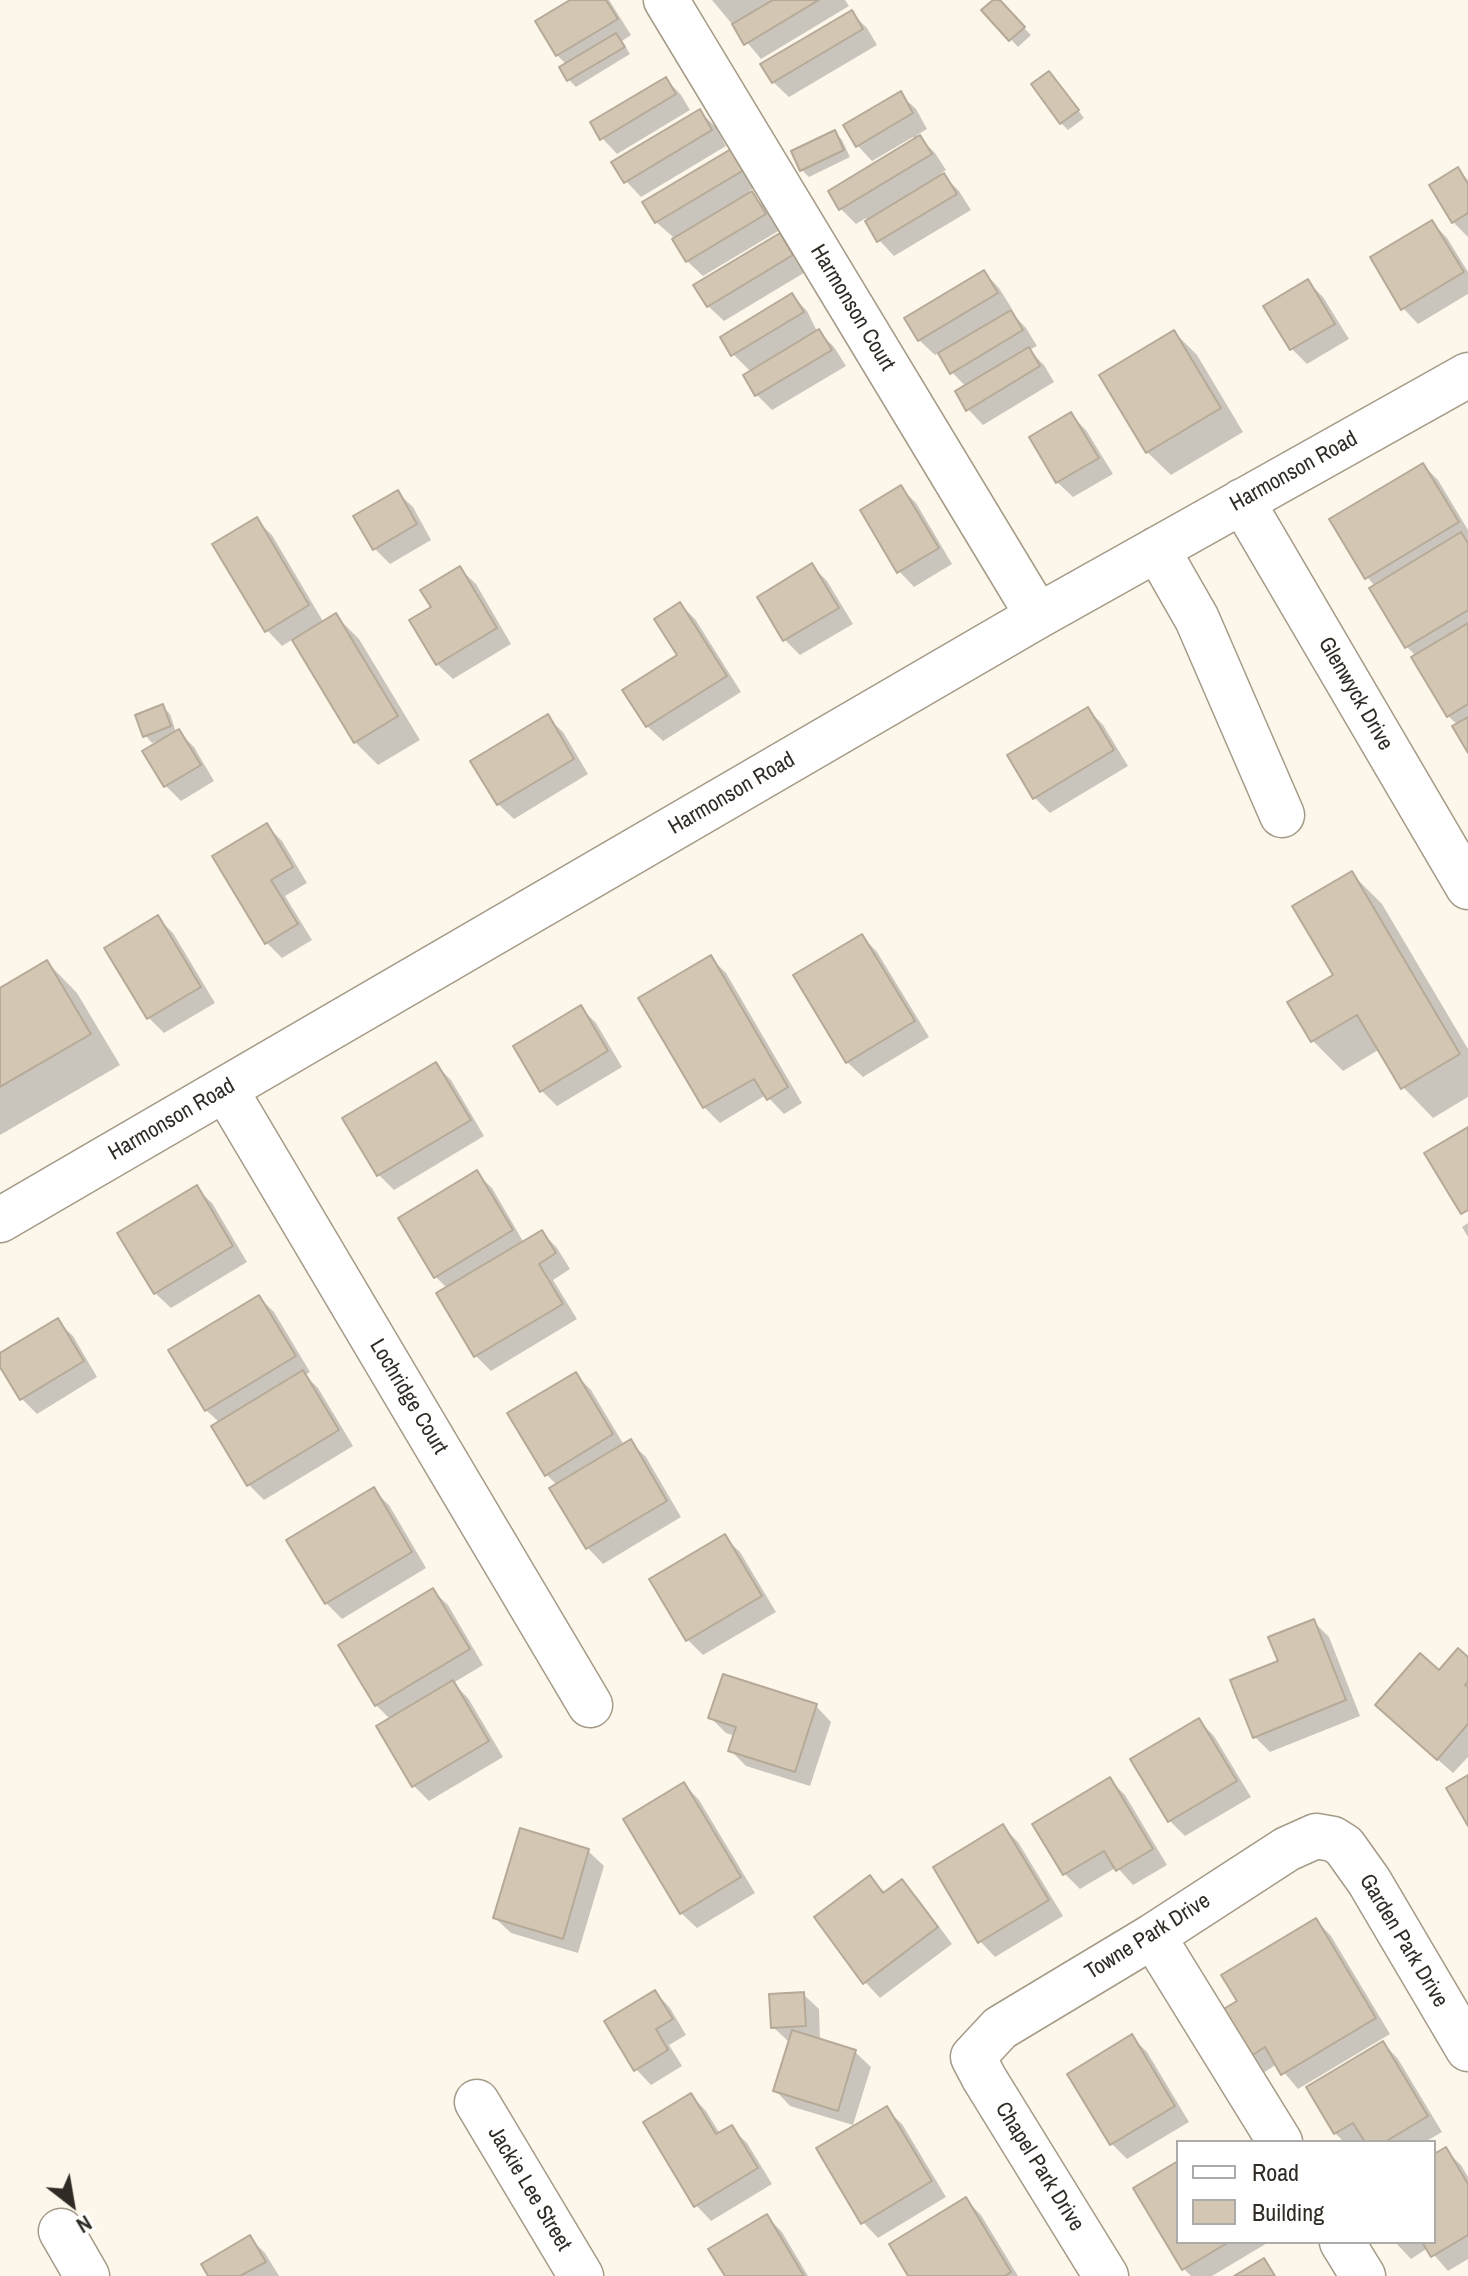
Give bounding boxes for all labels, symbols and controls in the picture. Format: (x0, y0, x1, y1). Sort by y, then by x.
street label: Harmonson Court (804, 240, 900, 376)
street label: Harmonson Road (1226, 426, 1362, 518)
street label: Glenwyck Drive (1312, 633, 1398, 755)
street label: Harmonson Road (664, 747, 800, 841)
street label: Harmonson Road (104, 1073, 240, 1167)
street label: Lochridge Court (363, 1335, 453, 1459)
street label: Garden Park Drive (1353, 1870, 1453, 2012)
street label: Towne Park Drive (1081, 1888, 1215, 1986)
street label: Chapel Park Drive (989, 2098, 1089, 2236)
street label: Jackie Lee Street (482, 2122, 576, 2256)
legend (1176, 2140, 1436, 2244)
text: Road (1252, 2156, 1299, 2188)
north arrow (32, 2164, 112, 2244)
text: Building (1252, 2196, 1324, 2228)
text: N (71, 2208, 98, 2241)

